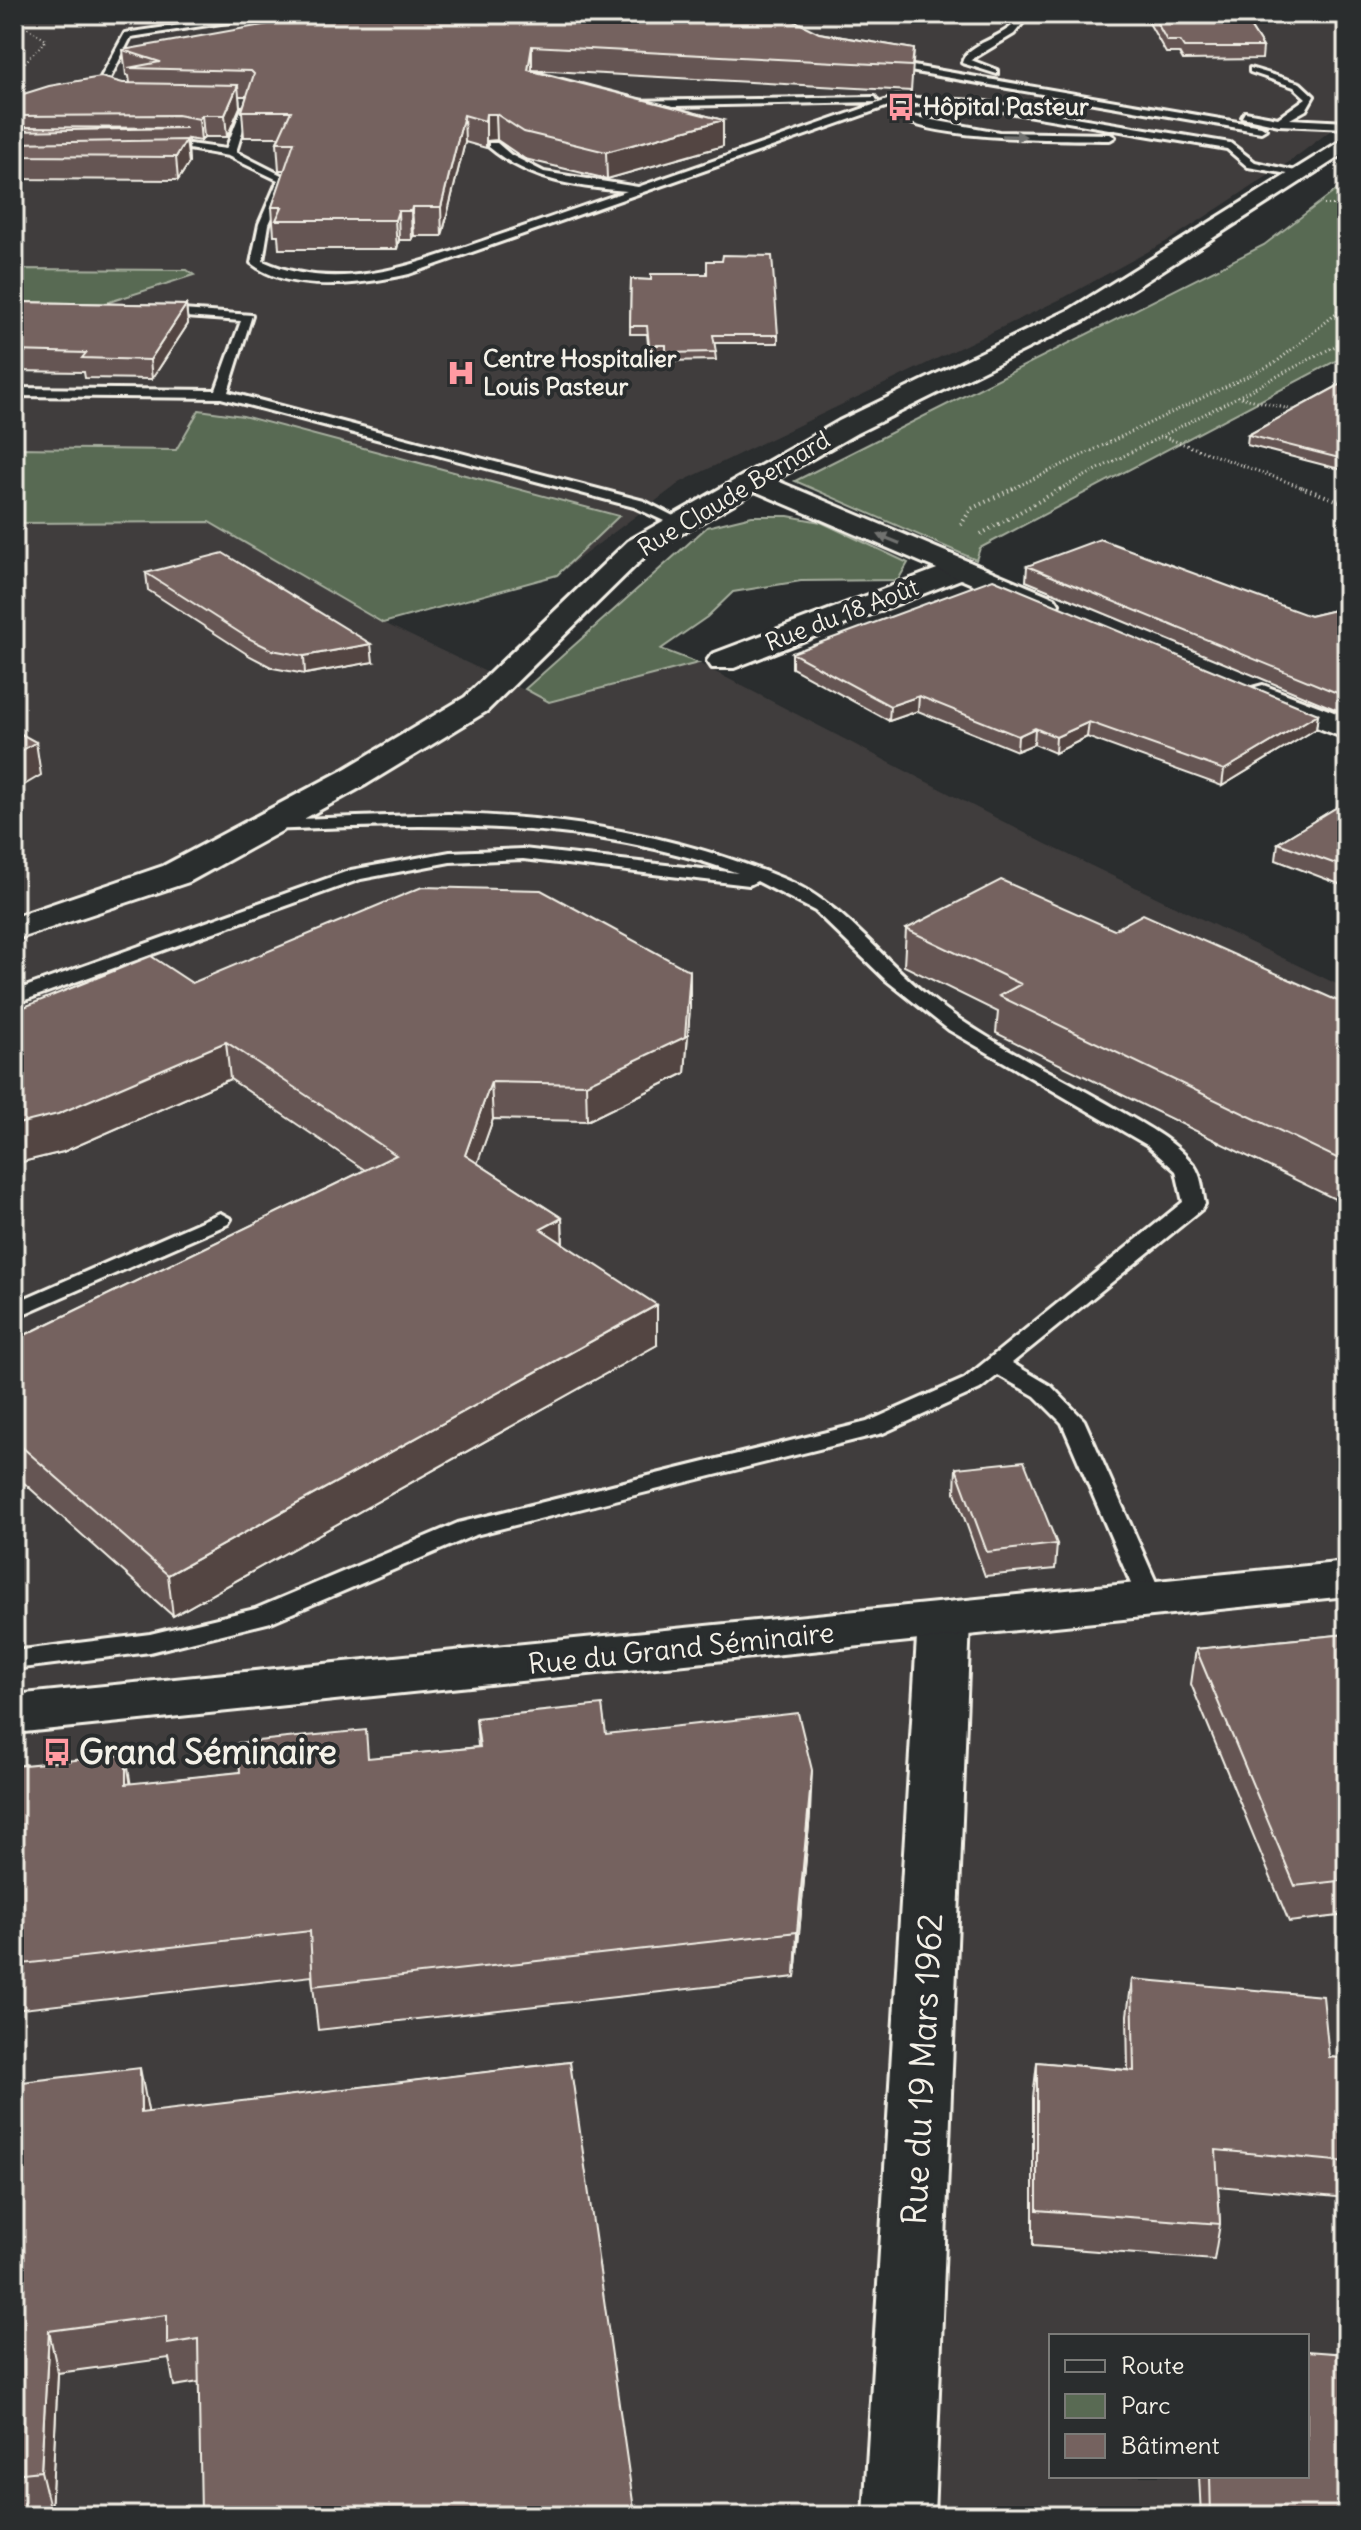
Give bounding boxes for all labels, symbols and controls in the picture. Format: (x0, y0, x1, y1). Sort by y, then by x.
place label: Hôpital Pasteur (923, 91, 1089, 121)
bus stop icon: Hôpital Pasteur (886, 92, 916, 122)
one-way arrow (1002, 129, 1027, 142)
place label: Centre Hospitalier Louis Pasteur (483, 343, 677, 401)
hospital icon: Centre Hospitalier Louis Pasteur (446, 358, 476, 388)
street label: Rue Claude Bernard (632, 424, 835, 562)
one-way arrow (877, 532, 901, 545)
street label: Rue du 18 Août (761, 571, 922, 657)
street label: Rue du Grand Séminaire (526, 1614, 836, 1682)
place label: Grand Séminaire (79, 1730, 337, 1773)
bus stop icon: Grand Séminaire (42, 1737, 72, 1767)
street label: Rue du 19 Mars 1962 (892, 1912, 951, 2226)
legend (1049, 2334, 1309, 2478)
text: Route (1121, 2350, 1184, 2380)
text: Parc (1121, 2390, 1170, 2420)
text: Bâtiment (1121, 2430, 1220, 2460)

